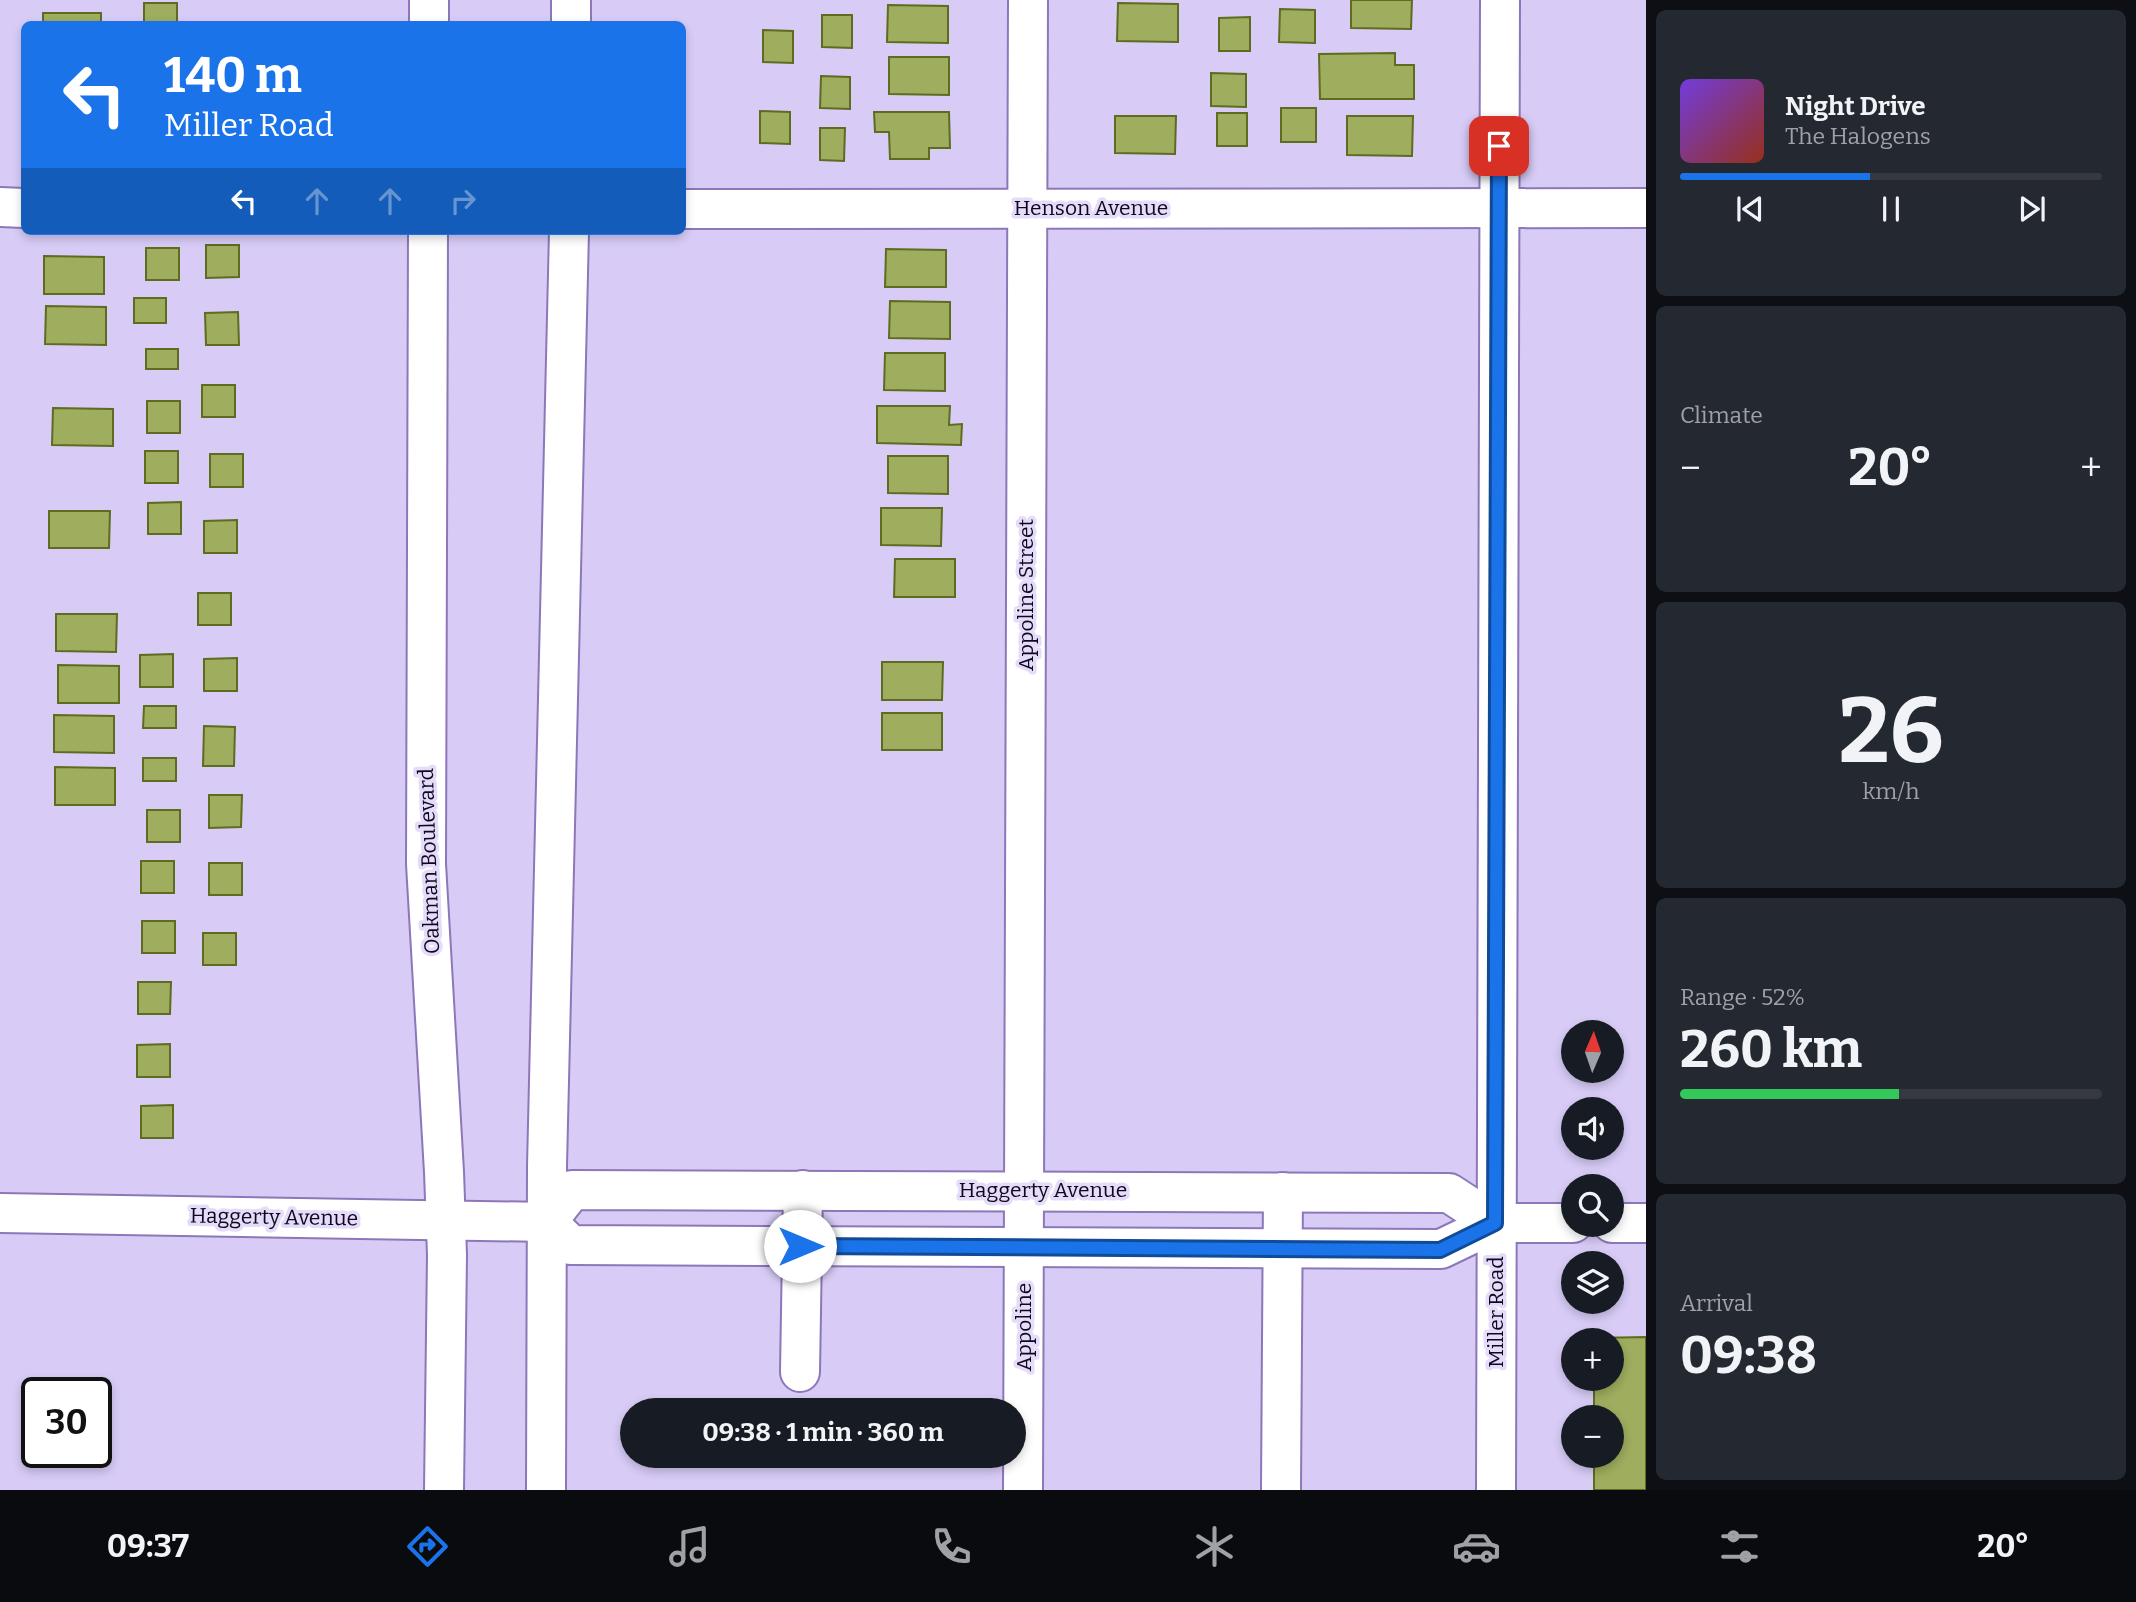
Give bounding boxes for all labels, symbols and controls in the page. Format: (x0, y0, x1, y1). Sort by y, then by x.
text: 140 m (164, 46, 302, 105)
icon: left (49, 49, 140, 140)
text: Night Drive (1785, 91, 1926, 122)
text: Miller Road (164, 106, 334, 144)
pin (1469, 116, 1529, 176)
text: The Halogens (1785, 122, 1931, 150)
icon: arrive (1480, 127, 1518, 165)
icon: left (225, 182, 263, 220)
icon: ahead (298, 182, 336, 220)
icon: ahead (371, 182, 409, 220)
icon: right (444, 182, 482, 220)
icon: previous (1731, 190, 1769, 228)
icon: pause (1872, 190, 1910, 228)
icon: next (2013, 190, 2051, 228)
street label: Henson Avenue (1014, 195, 1168, 221)
text: Climate (1680, 401, 1763, 429)
text: 20° (1848, 436, 1933, 499)
text: − (1680, 445, 1701, 491)
text: + (2080, 445, 2102, 491)
street label: Appoline Street (1013, 519, 1039, 671)
text: 26 (1838, 677, 1944, 786)
street label: Oakman Boulevard (413, 768, 445, 954)
text: km/h (1863, 777, 1919, 805)
text: Range · 52% (1680, 983, 1805, 1011)
text: 260 km (1680, 1018, 1862, 1081)
north arrow (1561, 1020, 1624, 1083)
map controls (1561, 1020, 1624, 1468)
button: sound (1561, 1097, 1624, 1160)
button: search (1561, 1174, 1624, 1237)
street label: Haggerty Avenue (959, 1177, 1127, 1203)
street label: Haggerty Avenue (190, 1203, 358, 1231)
position arrow (763, 1209, 837, 1283)
button: layers (1561, 1251, 1624, 1314)
street label: Miller Road (1483, 1256, 1509, 1368)
street label: Appoline (1011, 1283, 1037, 1371)
text: Arrival (1680, 1289, 1753, 1317)
text: 09:38 (1680, 1324, 1817, 1387)
button: + (1561, 1328, 1624, 1391)
speed limit sign: 30 (21, 1377, 112, 1468)
button: − (1561, 1405, 1624, 1468)
text: 09:38 · 1 min · 360 m (702, 1417, 944, 1448)
icon: directions (403, 1522, 452, 1571)
icon: music (665, 1522, 714, 1571)
icon: phone (927, 1522, 976, 1571)
icon: climate (1190, 1522, 1239, 1571)
icon: car (1452, 1522, 1501, 1571)
icon: filters (1715, 1522, 1764, 1571)
text: 09:37 (107, 1527, 189, 1565)
text: 20° (1977, 1527, 2029, 1565)

